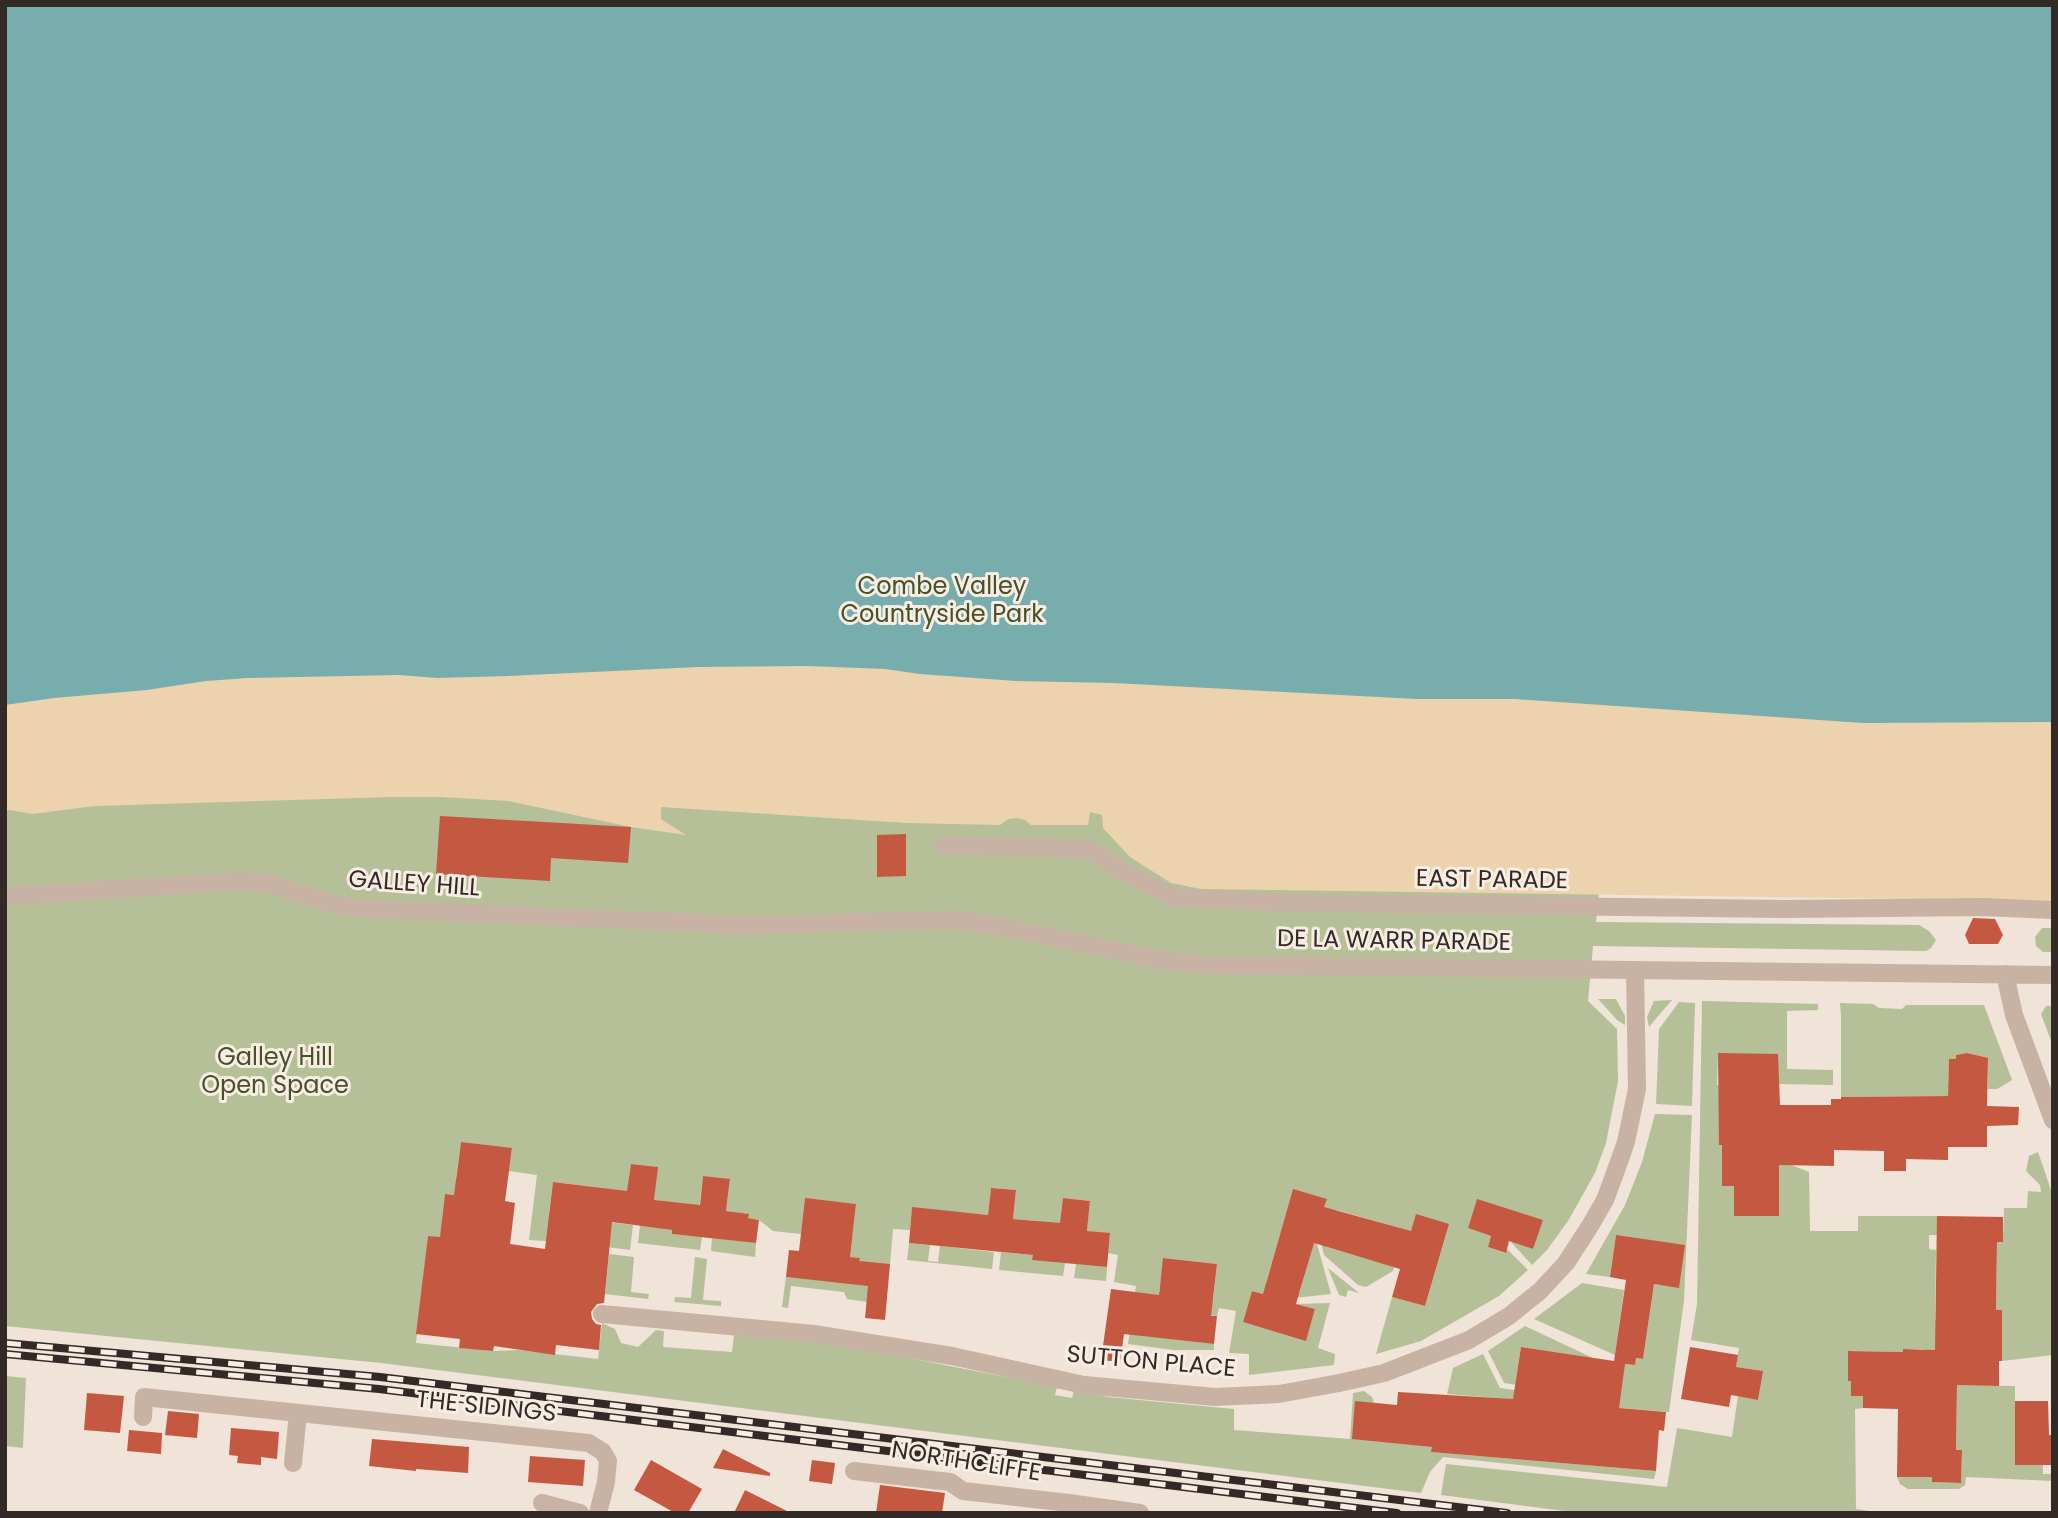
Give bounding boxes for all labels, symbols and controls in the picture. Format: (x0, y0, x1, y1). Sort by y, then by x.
park label: Combe Valley Countryside Park (840, 574, 1044, 630)
street label: EAST PARADE (1416, 865, 1568, 897)
street label: GALLEY HILL (347, 866, 481, 904)
street label: DE LA WARR PARADE (1277, 926, 1511, 958)
park label: Galley Hill Open Space (201, 1045, 349, 1101)
street label: SUTTON PLACE (1065, 1341, 1237, 1385)
street label: THE SIDINGS (414, 1386, 558, 1430)
street label: NORTHCLIFFE (889, 1437, 1043, 1489)

